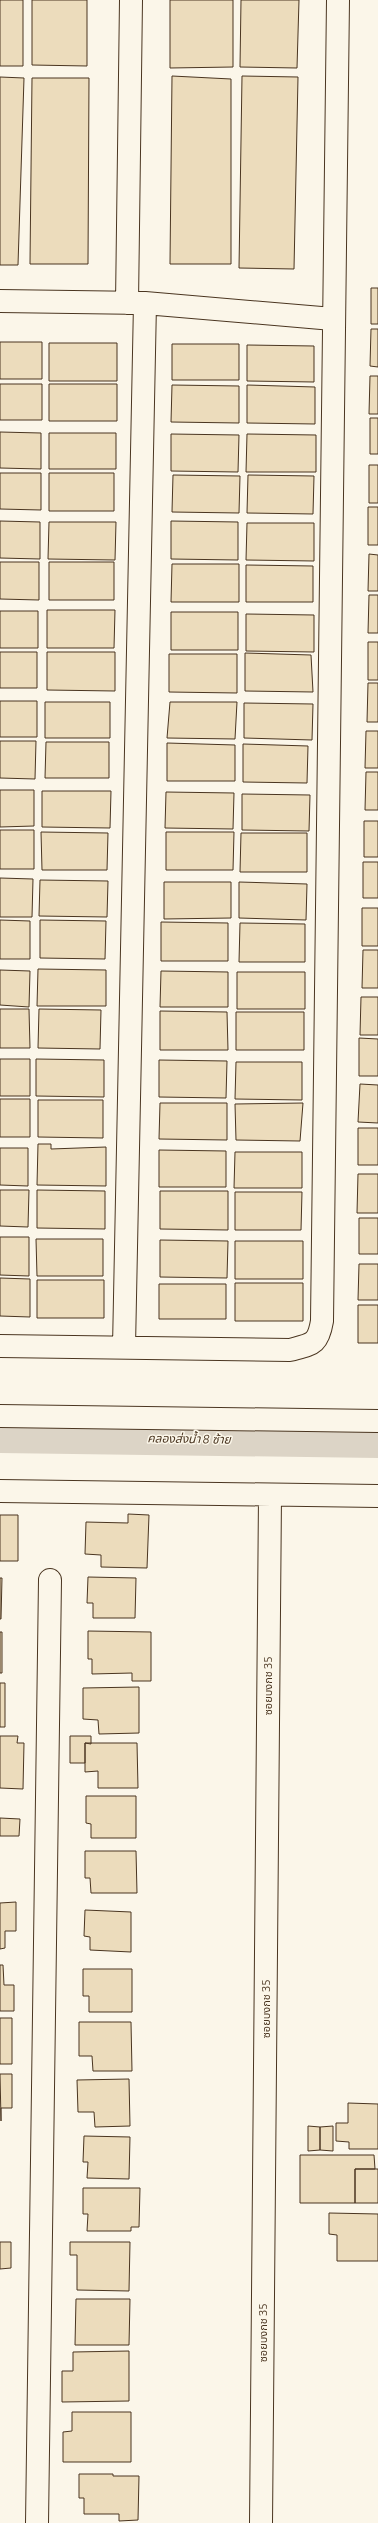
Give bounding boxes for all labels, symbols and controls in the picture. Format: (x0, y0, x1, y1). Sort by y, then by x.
water label: คลองส่งน้ำ 8 ซ้าย (147, 1429, 232, 1447)
street label: ซอยบงกช 35 (262, 1657, 275, 1715)
street label: ซอยบงกช 35 (260, 1980, 273, 2038)
street label: ซอยบงกช 35 (257, 2304, 270, 2362)

